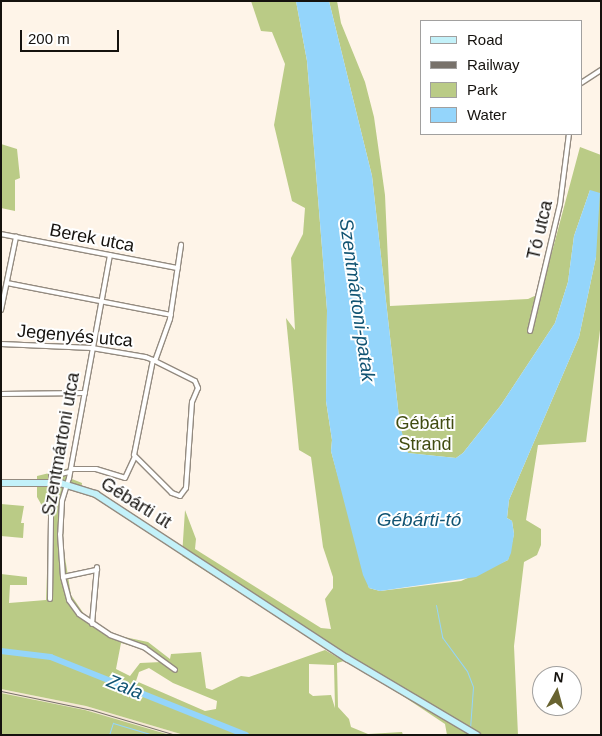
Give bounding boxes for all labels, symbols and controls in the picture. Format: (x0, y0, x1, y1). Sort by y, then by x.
scale bar (22, 20, 121, 52)
legend (420, 20, 582, 135)
text: 200 m (28, 30, 70, 47)
text: Road (467, 31, 503, 48)
text: Railway (467, 56, 520, 73)
text: Park (467, 81, 498, 98)
text: Water (467, 106, 506, 123)
street label: Tó utca (523, 198, 557, 262)
water label: Szentmártoni-patak (334, 217, 380, 383)
street label: Berek utca (48, 219, 136, 257)
street label: Jegenyés utca (16, 320, 134, 352)
street label: Szentmártoni utca (38, 371, 84, 517)
park label: Gébárti Strand (395, 413, 455, 456)
street label: Gébárti út (97, 473, 175, 533)
water label: Gébárti-tó (377, 509, 461, 531)
north arrow (532, 666, 582, 716)
text: N (553, 669, 565, 686)
water label: Zala (104, 670, 146, 704)

